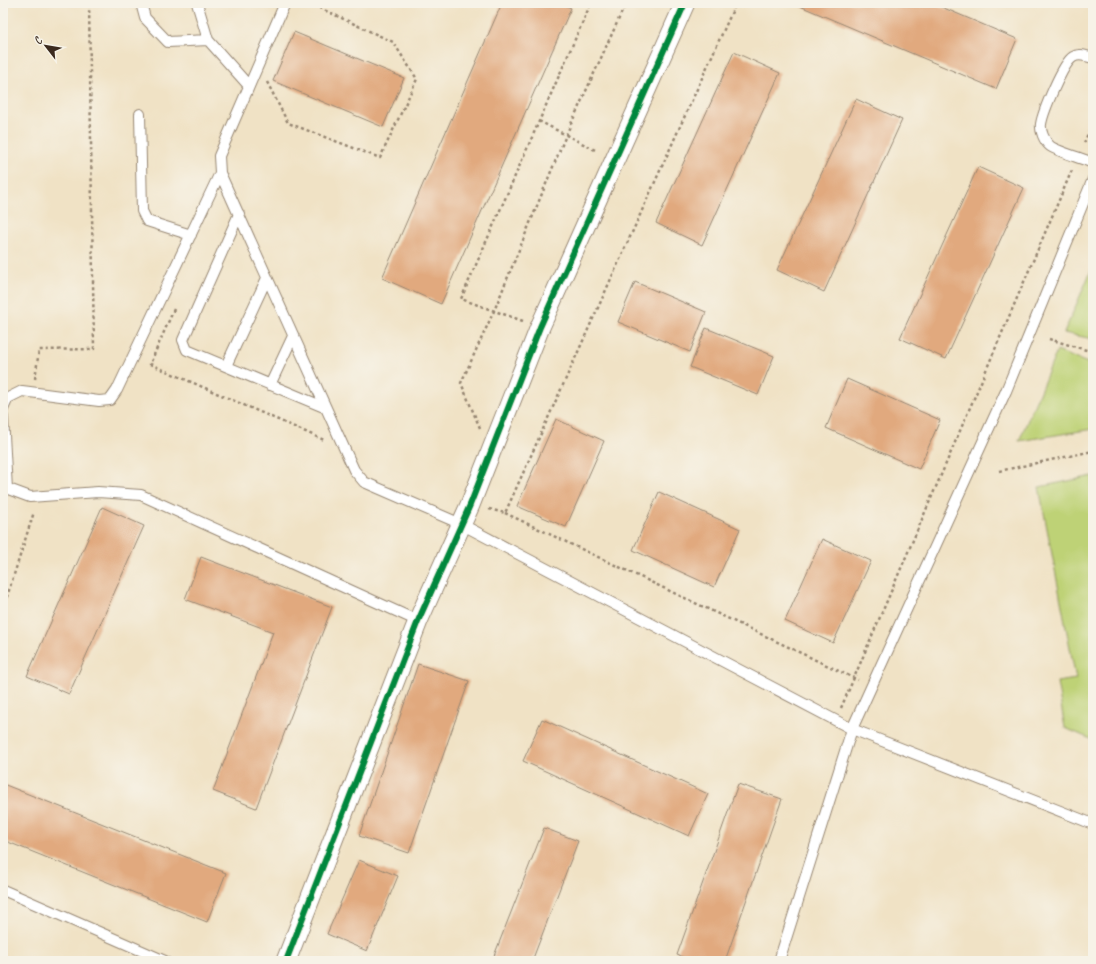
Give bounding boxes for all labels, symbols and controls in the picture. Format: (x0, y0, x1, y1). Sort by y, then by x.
north arrow (26, 26, 66, 66)
text: С (30, 34, 46, 47)

